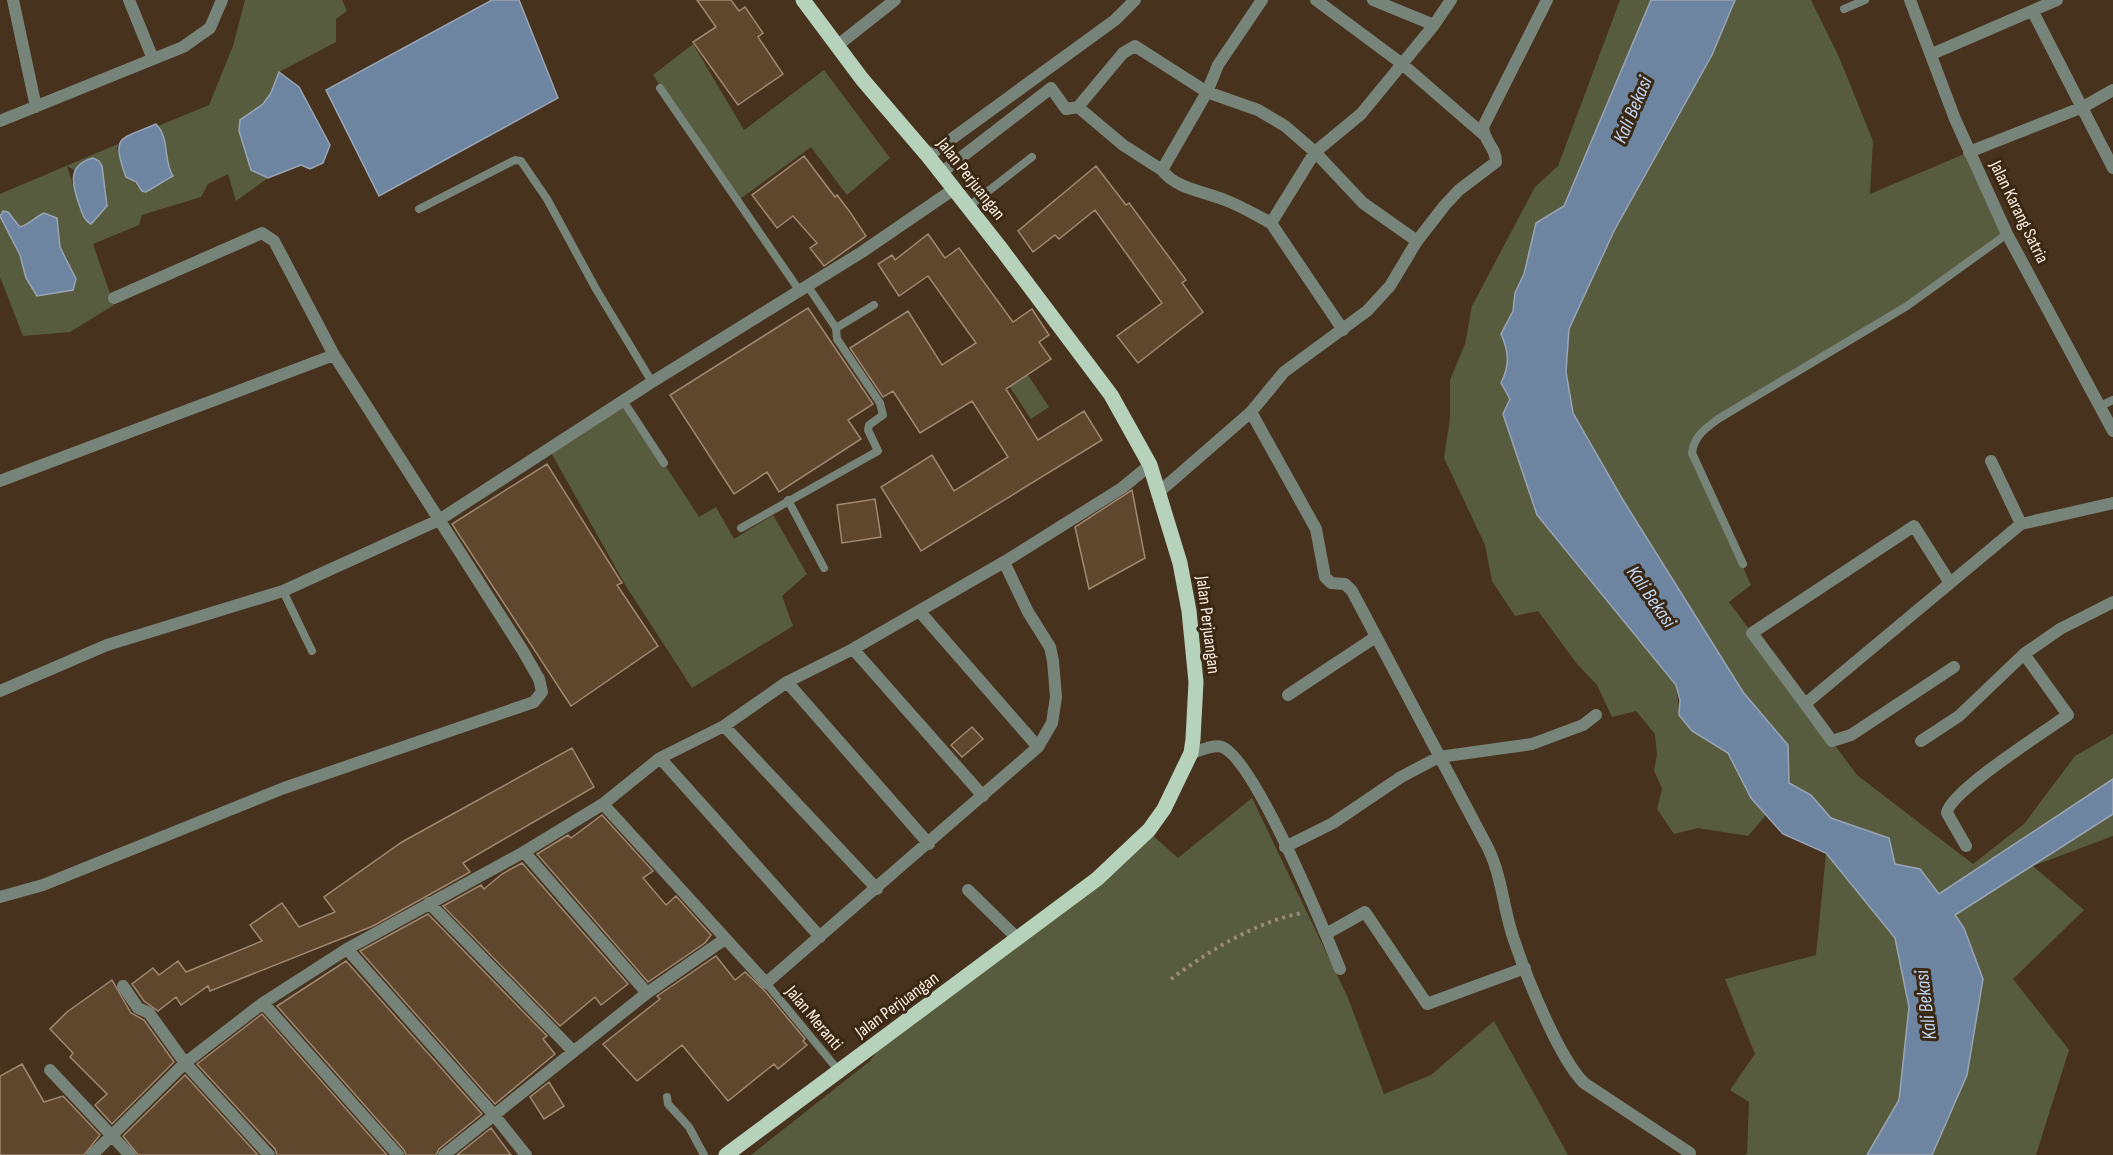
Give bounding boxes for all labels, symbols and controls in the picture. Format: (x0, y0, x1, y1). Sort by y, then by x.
water label: Kali Bekasi (1608, 72, 1658, 147)
street label: Jalan Perjuangan (932, 133, 1010, 224)
street label: Jalan Karang Satria (1985, 156, 2053, 267)
water label: Kali Bekasi (1621, 561, 1682, 634)
street label: Jalan Perjuangan (1191, 574, 1224, 675)
street label: Jalan Perjuangan (850, 968, 943, 1043)
water label: Kali Bekasi (1910, 968, 1942, 1041)
street label: Jalan Meranti (780, 981, 847, 1055)

